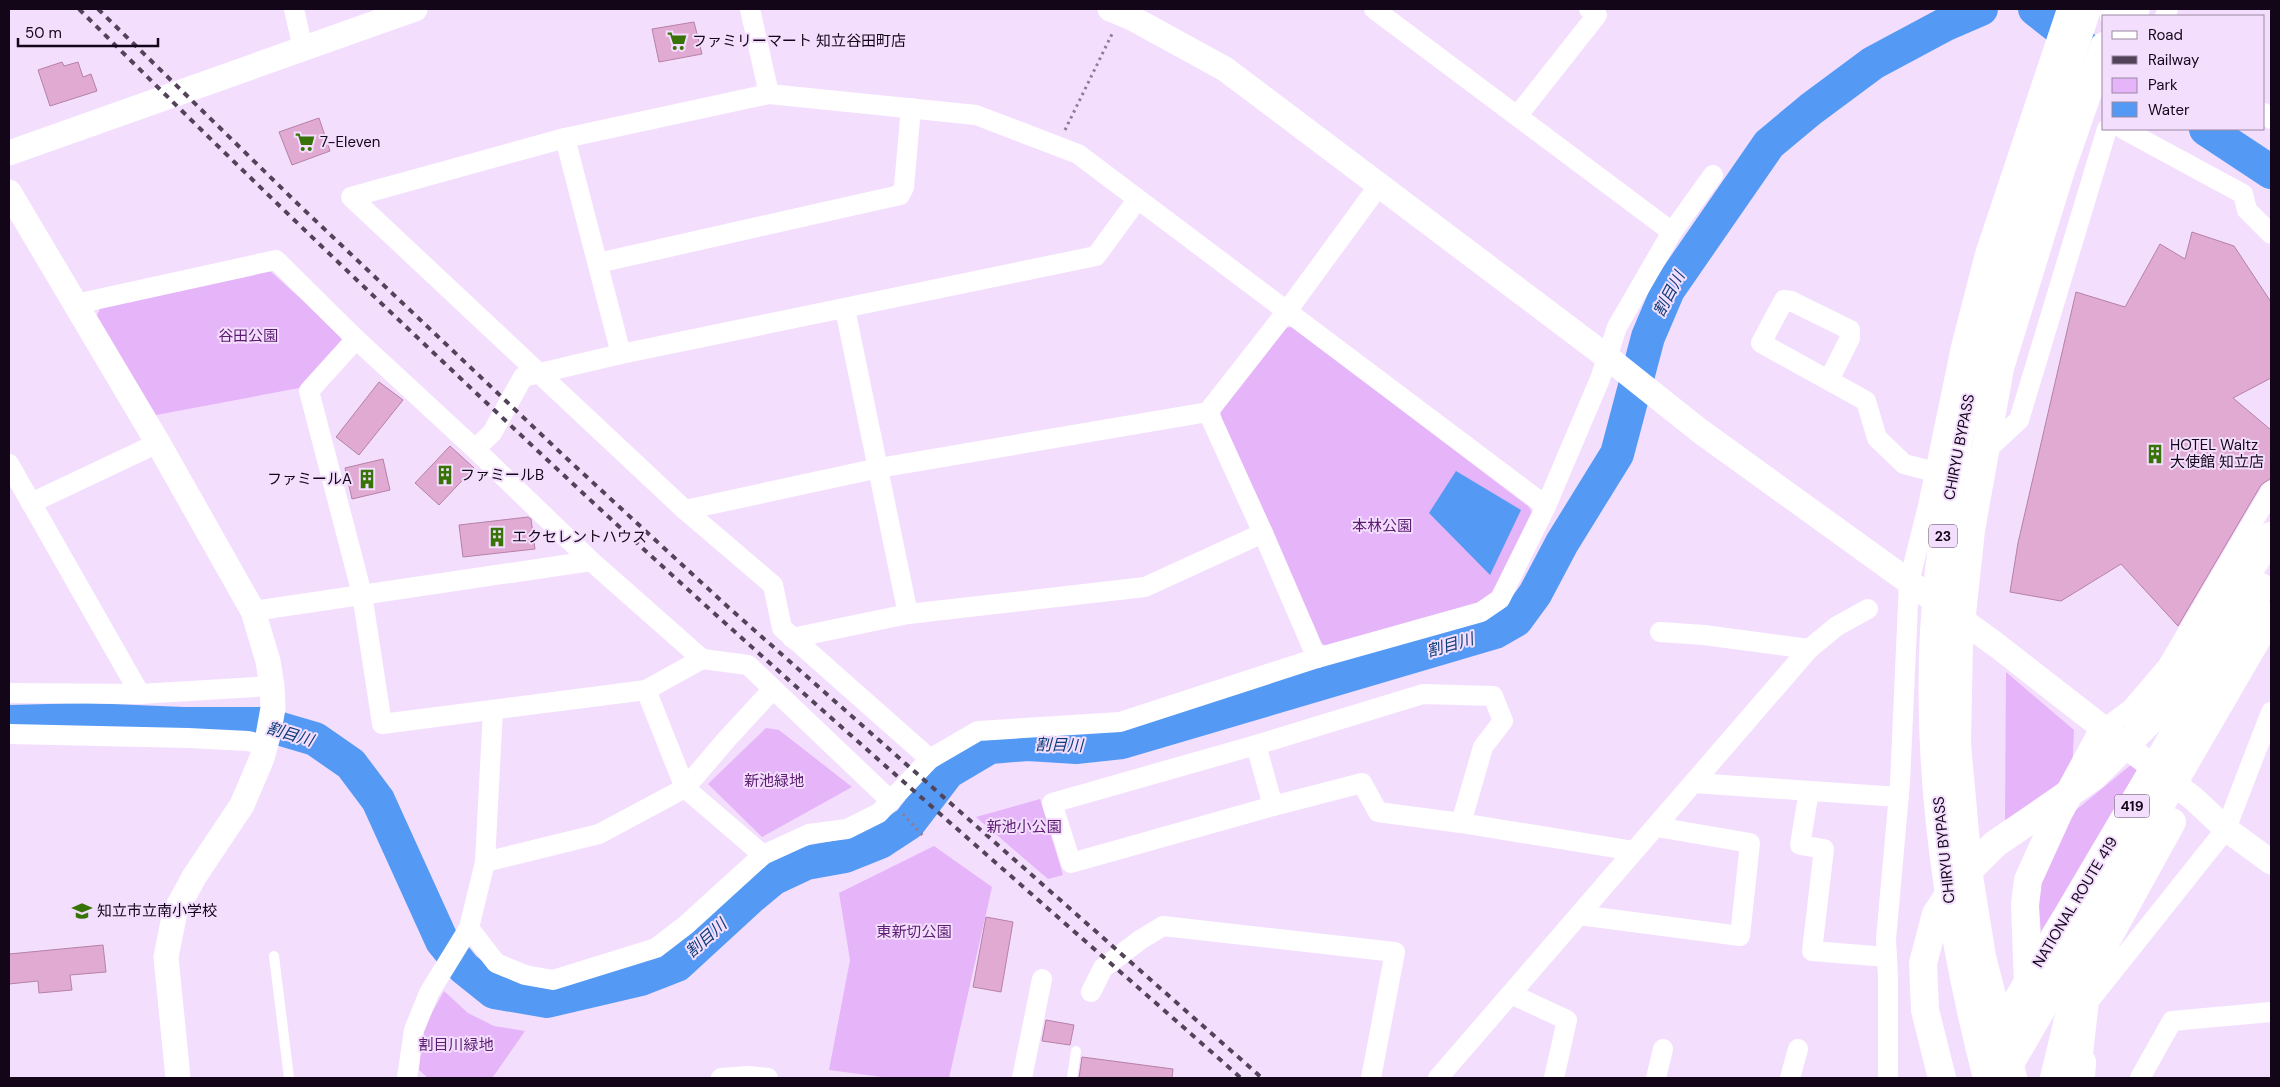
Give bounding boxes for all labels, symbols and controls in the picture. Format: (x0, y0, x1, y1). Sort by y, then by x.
scale bar (18, 15, 158, 47)
legend (2102, 15, 2265, 130)
text: 50 m (25, 23, 62, 43)
text: Road (2148, 25, 2183, 45)
supermarket icon: ファミリーマート 知立谷田町店 (666, 30, 688, 52)
place label: ファミリーマート 知立谷田町店 (692, 31, 906, 51)
text: Railway (2148, 50, 2200, 70)
text: Park (2148, 75, 2178, 95)
text: Water (2148, 100, 2190, 120)
supermarket icon: 7-Eleven (294, 131, 316, 153)
place label: 7-Eleven (320, 132, 380, 152)
water label: 割目川 (1648, 266, 1690, 320)
park label: 谷田公園 (218, 326, 278, 346)
street label: CHIRYU BYPASS (1939, 392, 1979, 502)
place label: HOTEL Waltz 大使館 知立店 (2170, 435, 2264, 472)
building icon: HOTEL Waltz 大使館 知立店 (2144, 443, 2166, 465)
building icon: ファミールB (434, 464, 456, 486)
place label: ファミールB (460, 465, 544, 485)
building icon: ファミールA (356, 468, 378, 490)
place label: ファミールA (267, 469, 352, 489)
park label: 本林公園 (1352, 516, 1412, 536)
road number: 23 (1929, 524, 1957, 548)
building icon: エクセレントハウス (486, 526, 508, 548)
place label: エクセレントハウス (512, 527, 647, 547)
water label: 割目川 (1424, 628, 1478, 662)
water label: 割目川 (264, 717, 318, 752)
water label: 割目川 (1035, 734, 1085, 756)
park label: 新池緑地 (744, 771, 804, 791)
road number: 419 (2114, 794, 2150, 818)
street label: CHIRYU BYPASS (1928, 795, 1960, 905)
park label: 新池小公園 (986, 817, 1062, 837)
street label: NATIONAL ROUTE 419 (2028, 833, 2122, 971)
school or university icon: 知立市立南小学校 (71, 900, 93, 922)
place label: 知立市立南小学校 (97, 901, 217, 921)
water label: 割目川 (681, 913, 732, 962)
park label: 東新切公園 (876, 922, 952, 942)
park label: 割目川緑地 (418, 1035, 494, 1055)

